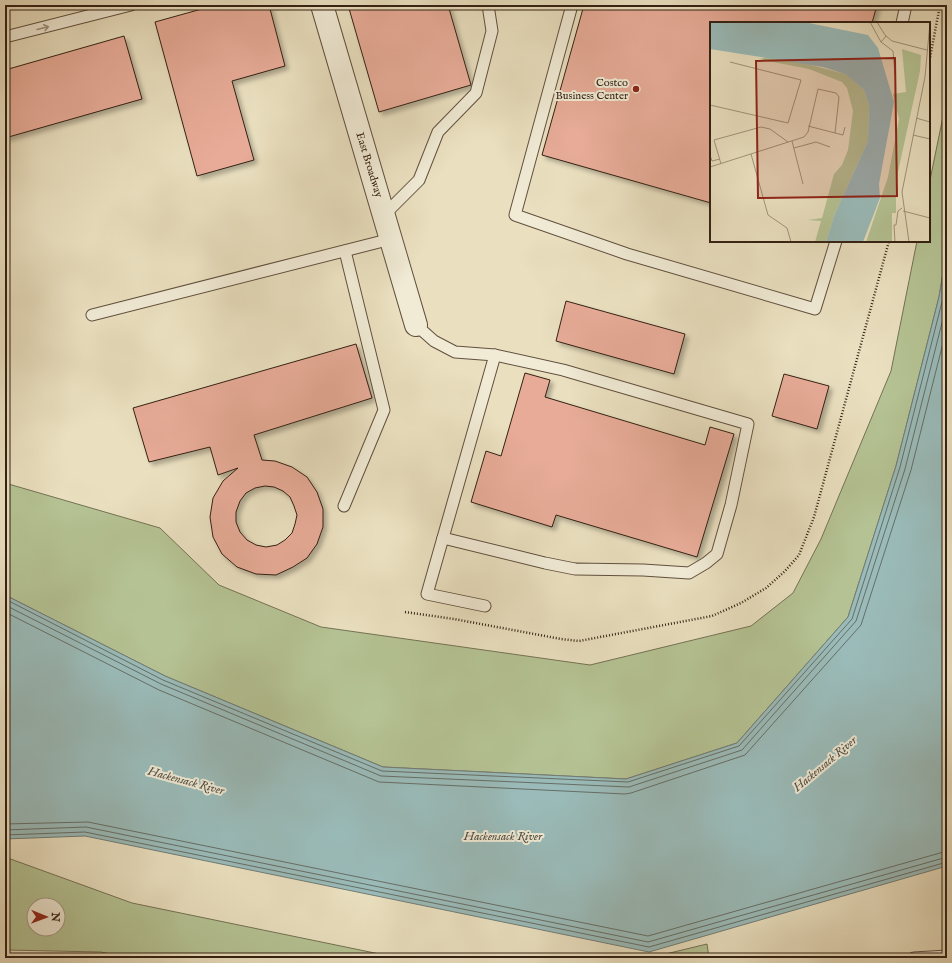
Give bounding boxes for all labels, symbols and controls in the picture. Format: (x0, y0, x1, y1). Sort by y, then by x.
inset map (710, 22, 930, 242)
one-way arrow (36, 23, 49, 31)
place label: Costco Business Center (556, 76, 628, 103)
marker: Costco Business Center (631, 84, 641, 94)
street label: East Broadway (352, 131, 386, 200)
water label: Hackensack River (789, 732, 861, 796)
water label: Hackensack River (145, 763, 227, 799)
water label: Hackensack River (463, 829, 543, 844)
north arrow (26, 897, 66, 937)
text: N (48, 911, 62, 923)

